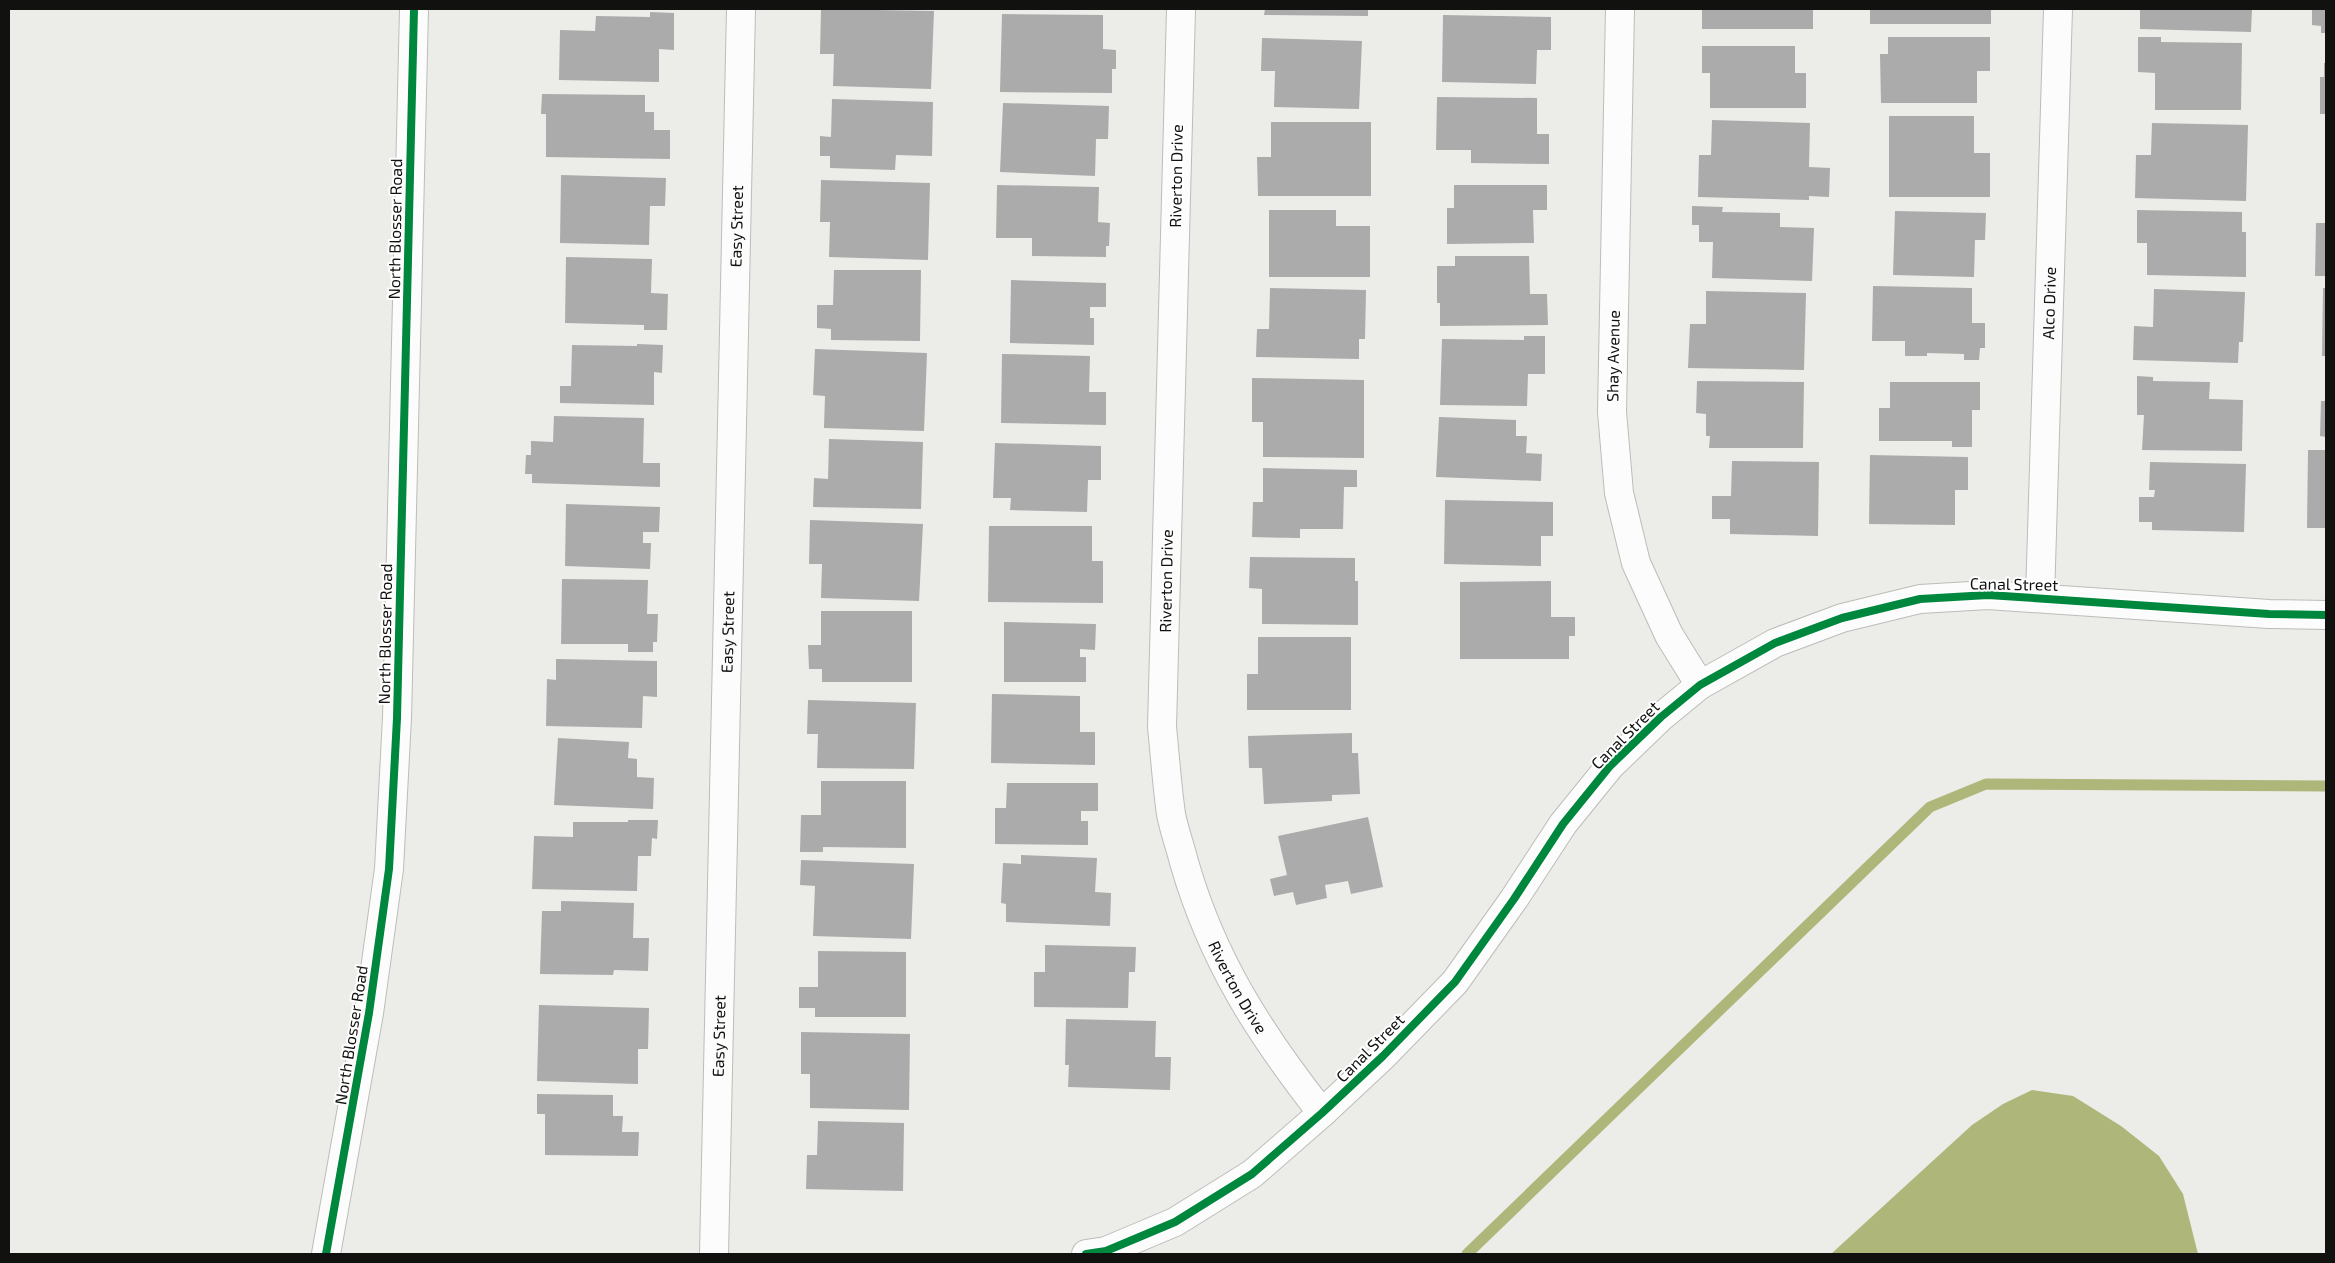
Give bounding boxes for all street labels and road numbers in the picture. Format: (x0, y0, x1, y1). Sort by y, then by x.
street label: Riverton Drive (1165, 124, 1186, 228)
street label: North Blosser Road (384, 158, 405, 300)
street label: Easy Street (725, 185, 746, 267)
street label: Alco Drive (2038, 266, 2059, 340)
street label: Shay Avenue (1602, 310, 1623, 402)
street label: Riverton Drive (1155, 529, 1176, 633)
street label: North Blosser Road (374, 563, 395, 705)
street label: Canal Street (1970, 573, 2058, 594)
street label: Easy Street (717, 591, 737, 673)
street label: Canal Street (1587, 697, 1663, 773)
street label: Riverton Drive (1205, 938, 1272, 1037)
street label: North Blosser Road (330, 964, 371, 1106)
street label: Easy Street (708, 995, 729, 1077)
street label: Canal Street (1332, 1010, 1408, 1086)

